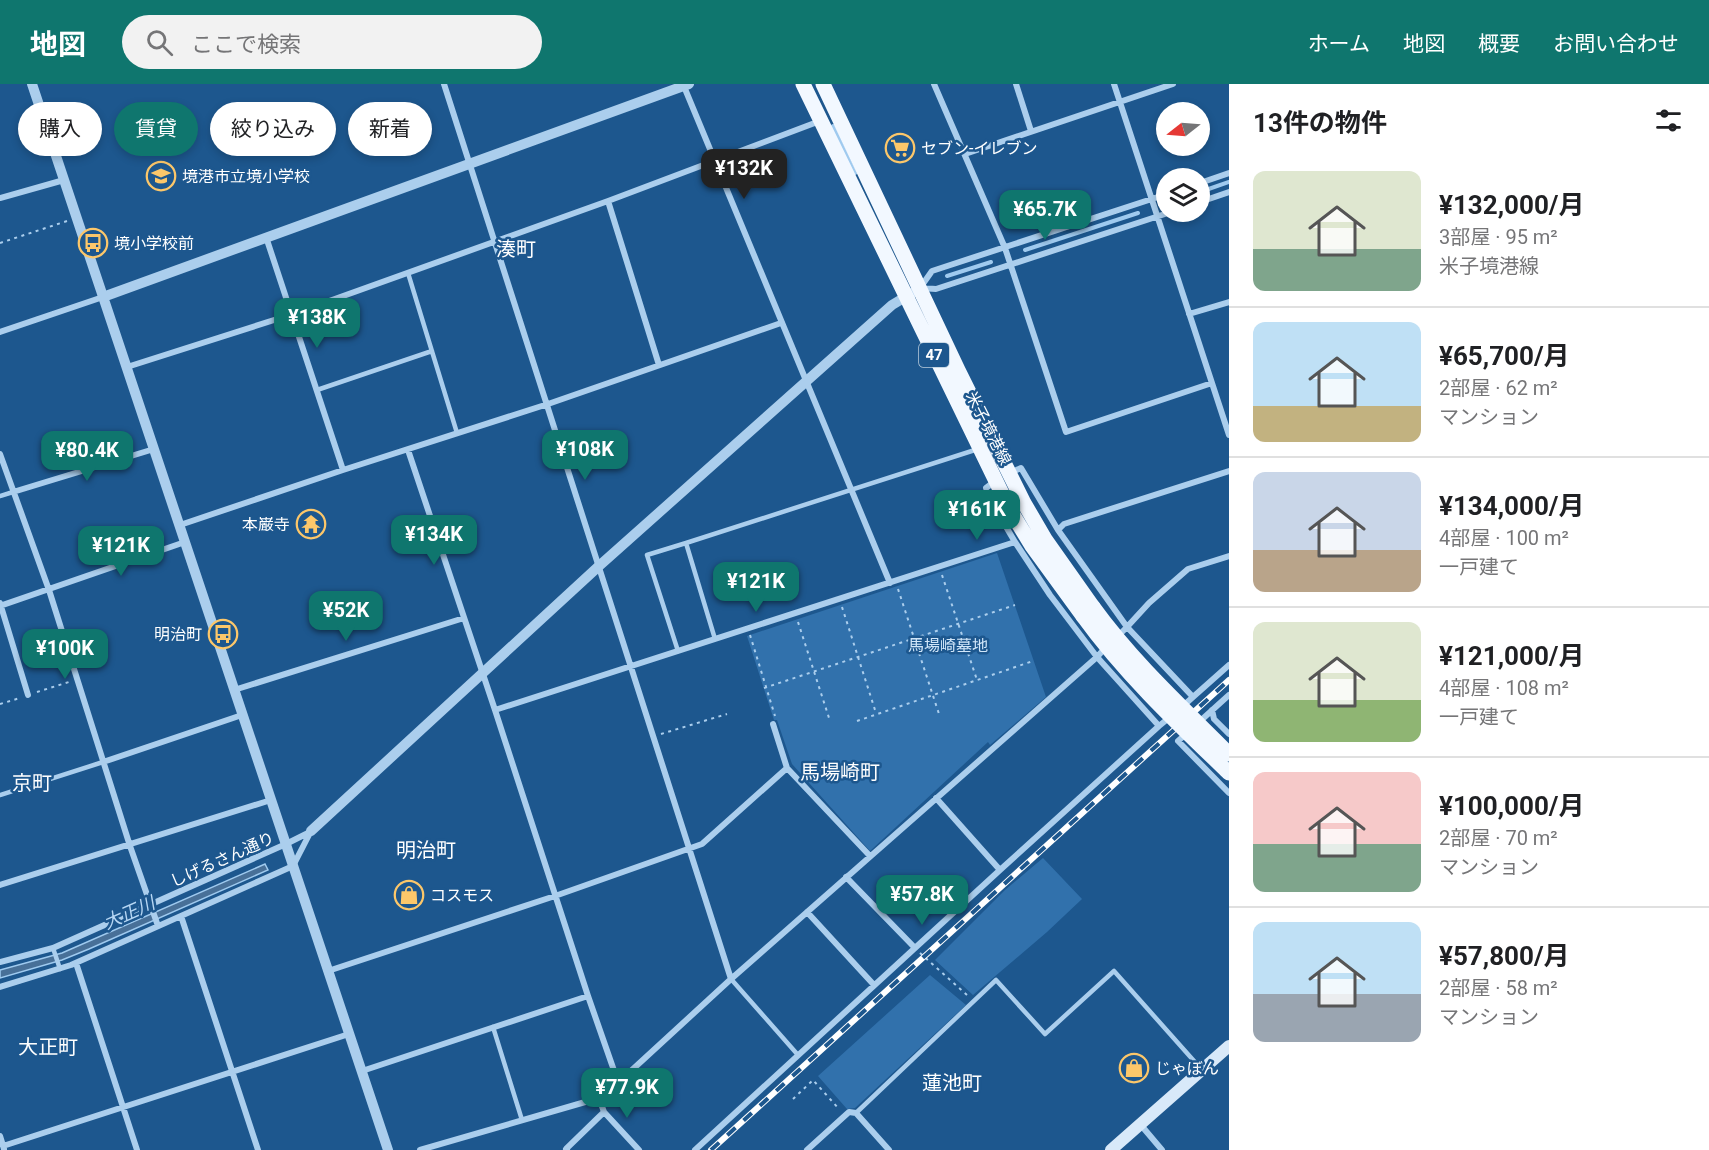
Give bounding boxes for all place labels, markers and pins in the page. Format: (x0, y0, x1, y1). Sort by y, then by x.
supermarket icon: セブン-イレブン (884, 132, 916, 164)
place label: セブン-イレブン (921, 139, 1037, 158)
pin: ¥132K (702, 149, 786, 200)
school or university icon: 境港市立境小学校 (145, 160, 177, 192)
place label: 境港市立境小学校 (182, 167, 310, 186)
pin: ¥65.7K (996, 190, 1094, 241)
bus stop icon: 境小学校前 (77, 227, 109, 259)
place label: 境小学校前 (114, 234, 194, 253)
pin: ¥138K (275, 298, 359, 349)
pin: ¥108K (543, 430, 627, 481)
pin: ¥80.4K (38, 431, 136, 482)
pin: ¥161K (935, 490, 1019, 541)
temple icon: 本巌寺 (295, 508, 327, 540)
place label: 本巌寺 (242, 515, 290, 534)
pin: ¥134K (392, 515, 476, 566)
pin: ¥121K (79, 526, 163, 577)
pin: ¥121K (714, 562, 798, 613)
pin: ¥52K (310, 591, 382, 642)
bus stop icon: 明治町 (207, 618, 239, 650)
place label: 明治町 (154, 625, 202, 644)
pin: ¥100K (23, 629, 107, 680)
pin: ¥57.8K (873, 875, 971, 926)
shop icon: コスモス (393, 879, 425, 911)
place label: コスモス (430, 886, 494, 905)
shop icon: じゃぼん (1118, 1052, 1150, 1084)
place label: じゃぼん (1155, 1059, 1219, 1078)
pin: ¥77.9K (578, 1068, 676, 1119)

